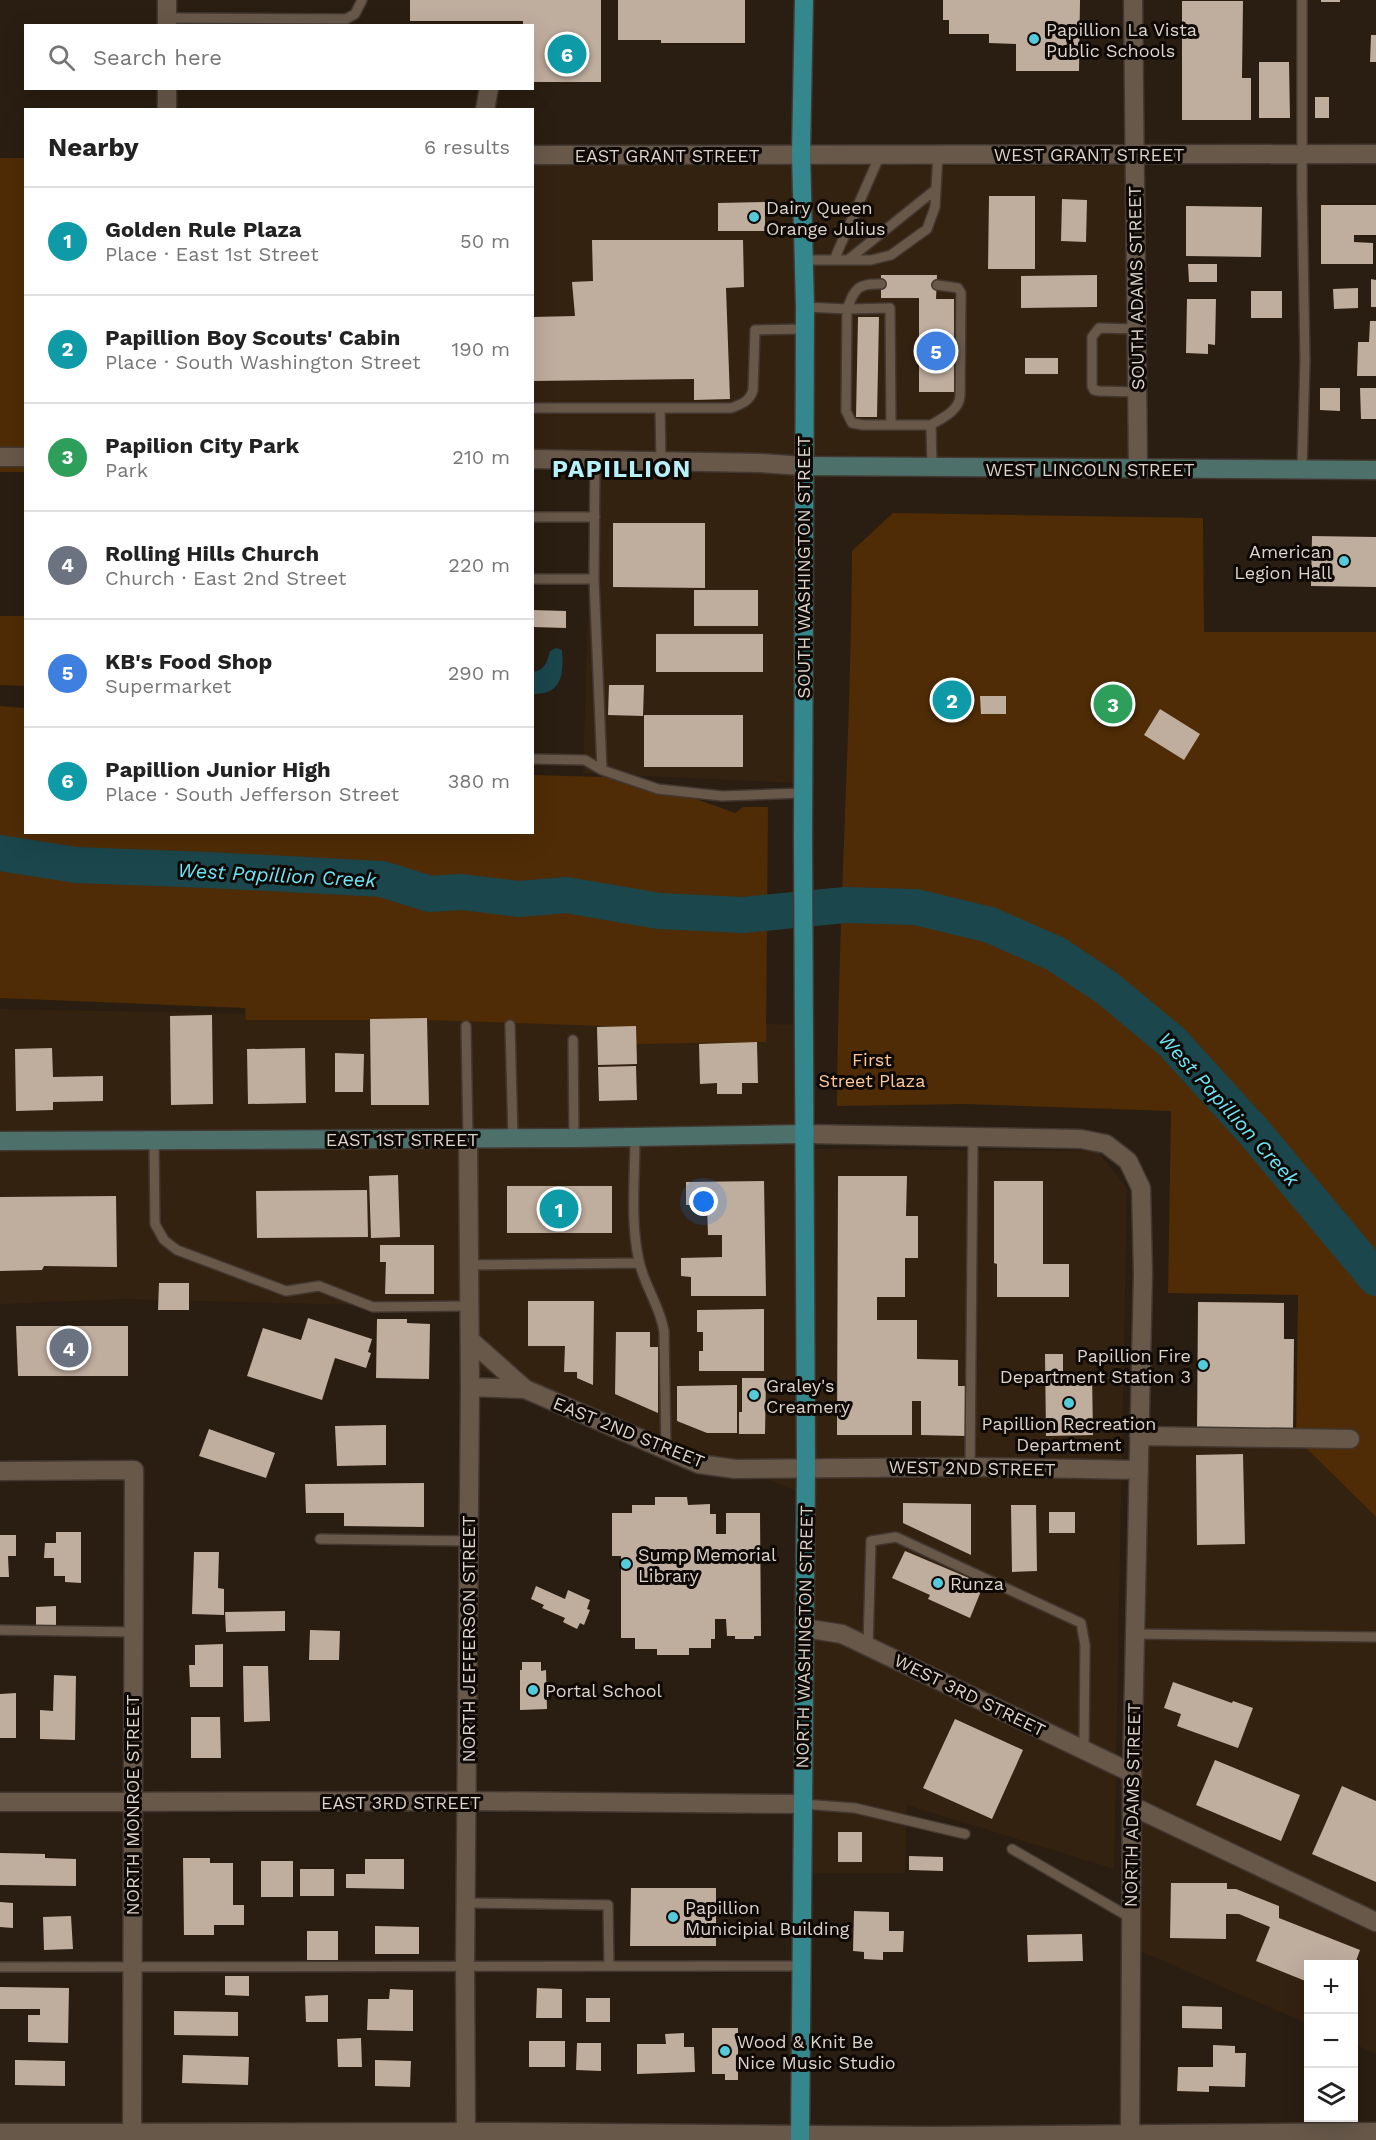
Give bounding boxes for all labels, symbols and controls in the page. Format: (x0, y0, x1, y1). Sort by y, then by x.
place label: Papillion La Vista Public Schools (1046, 19, 1197, 61)
search box (24, 24, 534, 90)
pin: 6 (548, 32, 586, 76)
marker: Papillion La Vista Public Schools (1027, 32, 1041, 46)
icon: search (45, 41, 78, 74)
text: Search here (93, 45, 222, 70)
text: Nearby (48, 132, 139, 162)
text: 6 results (424, 135, 510, 159)
street label: WEST GRANT STREET (994, 144, 1184, 165)
street label: EAST GRANT STREET (574, 145, 760, 166)
street label: SOUTH ADAMS STREET (1124, 186, 1148, 390)
place label: Dairy Queen Orange Julius (766, 197, 885, 239)
marker: Dairy Queen Orange Julius (747, 210, 761, 224)
text: Golden Rule Plaza (105, 217, 302, 242)
text: 1 (63, 229, 72, 253)
text: 50 m (460, 229, 510, 253)
text: Place · East 1st Street (105, 242, 319, 266)
text: Papillion Boy Scouts' Cabin (105, 325, 400, 350)
pin: 5 (916, 328, 956, 374)
text: 2 (62, 337, 73, 361)
text: 190 m (452, 337, 510, 361)
text: Place · South Washington Street (105, 350, 421, 374)
text: Papilion City Park (105, 433, 299, 458)
street label: SOUTH WASHINGTON STREET (793, 435, 814, 698)
text: 3 (62, 445, 73, 469)
text: 210 m (452, 445, 510, 469)
district label: PAPILLION (552, 455, 692, 483)
text: Park (105, 458, 148, 482)
street label: WEST LINCOLN STREET (985, 459, 1195, 480)
text: Rolling Hills Church (105, 541, 319, 566)
place label: American Legion Hall (1234, 541, 1332, 583)
text: 4 (61, 553, 74, 577)
text: 220 m (448, 553, 510, 577)
marker: American Legion Hall (1337, 554, 1351, 568)
text: Church · East 2nd Street (105, 566, 346, 590)
text: KB's Food Shop (105, 649, 272, 674)
text: 5 (62, 661, 73, 685)
text: 290 m (448, 661, 510, 685)
text: Supermarket (105, 674, 231, 698)
pin: 2 (932, 678, 972, 722)
pin: 3 (1094, 682, 1132, 726)
text: Papillion Junior High (105, 757, 331, 782)
text: 6 (61, 769, 74, 793)
text: 380 m (448, 769, 510, 793)
text: Place · South Jefferson Street (105, 782, 399, 806)
water label: West Papillion Creek (177, 858, 378, 892)
water label: West Papillion Creek (1154, 1027, 1305, 1192)
park label: First Street Plaza (819, 1049, 925, 1091)
street label: EAST 1ST STREET (326, 1129, 478, 1150)
pin: 1 (540, 1186, 578, 1232)
your location (689, 1187, 718, 1216)
pin: 4 (50, 1326, 88, 1370)
place label: Papillion Fire Department Station 3 (1000, 1345, 1191, 1387)
marker: Papillion Fire Department Station 3 (1196, 1358, 1210, 1372)
place label: Graley's Creamery (766, 1375, 851, 1417)
marker: Graley's Creamery (747, 1388, 761, 1402)
street label: EAST 2ND STREET (550, 1392, 708, 1472)
marker: Papillion Recreation Department (1062, 1396, 1076, 1410)
place label: Papillion Recreation Department (982, 1413, 1156, 1455)
street label: WEST 2ND STREET (888, 1456, 1056, 1480)
street label: NORTH WASHINGTON STREET (791, 1505, 817, 1769)
street label: NORTH JEFFERSON STREET (458, 1515, 479, 1763)
place label: Sump Memorial Library (638, 1544, 777, 1586)
marker: Sump Memorial Library (619, 1557, 633, 1571)
place label: Runza (950, 1573, 1004, 1594)
marker: Runza (931, 1576, 945, 1590)
street label: WEST 3RD STREET (891, 1649, 1049, 1741)
place label: Portal School (545, 1680, 663, 1701)
marker: Portal School (526, 1683, 540, 1697)
street label: NORTH MONROE STREET (122, 1694, 143, 1916)
street label: NORTH ADAMS STREET (1120, 1702, 1144, 1908)
street label: EAST 3RD STREET (321, 1792, 481, 1813)
place label: Papillion Municipial Building (685, 1897, 850, 1939)
marker: Papillion Municipial Building (666, 1910, 680, 1924)
map controls (1304, 1960, 1358, 2122)
button: + (1304, 1960, 1358, 2014)
button: − (1304, 2014, 1358, 2068)
place label: Wood & Knit Be Nice Music Studio (737, 2031, 896, 2073)
marker: Wood & Knit Be Nice Music Studio (718, 2044, 732, 2058)
button: layers (1304, 2068, 1358, 2122)

